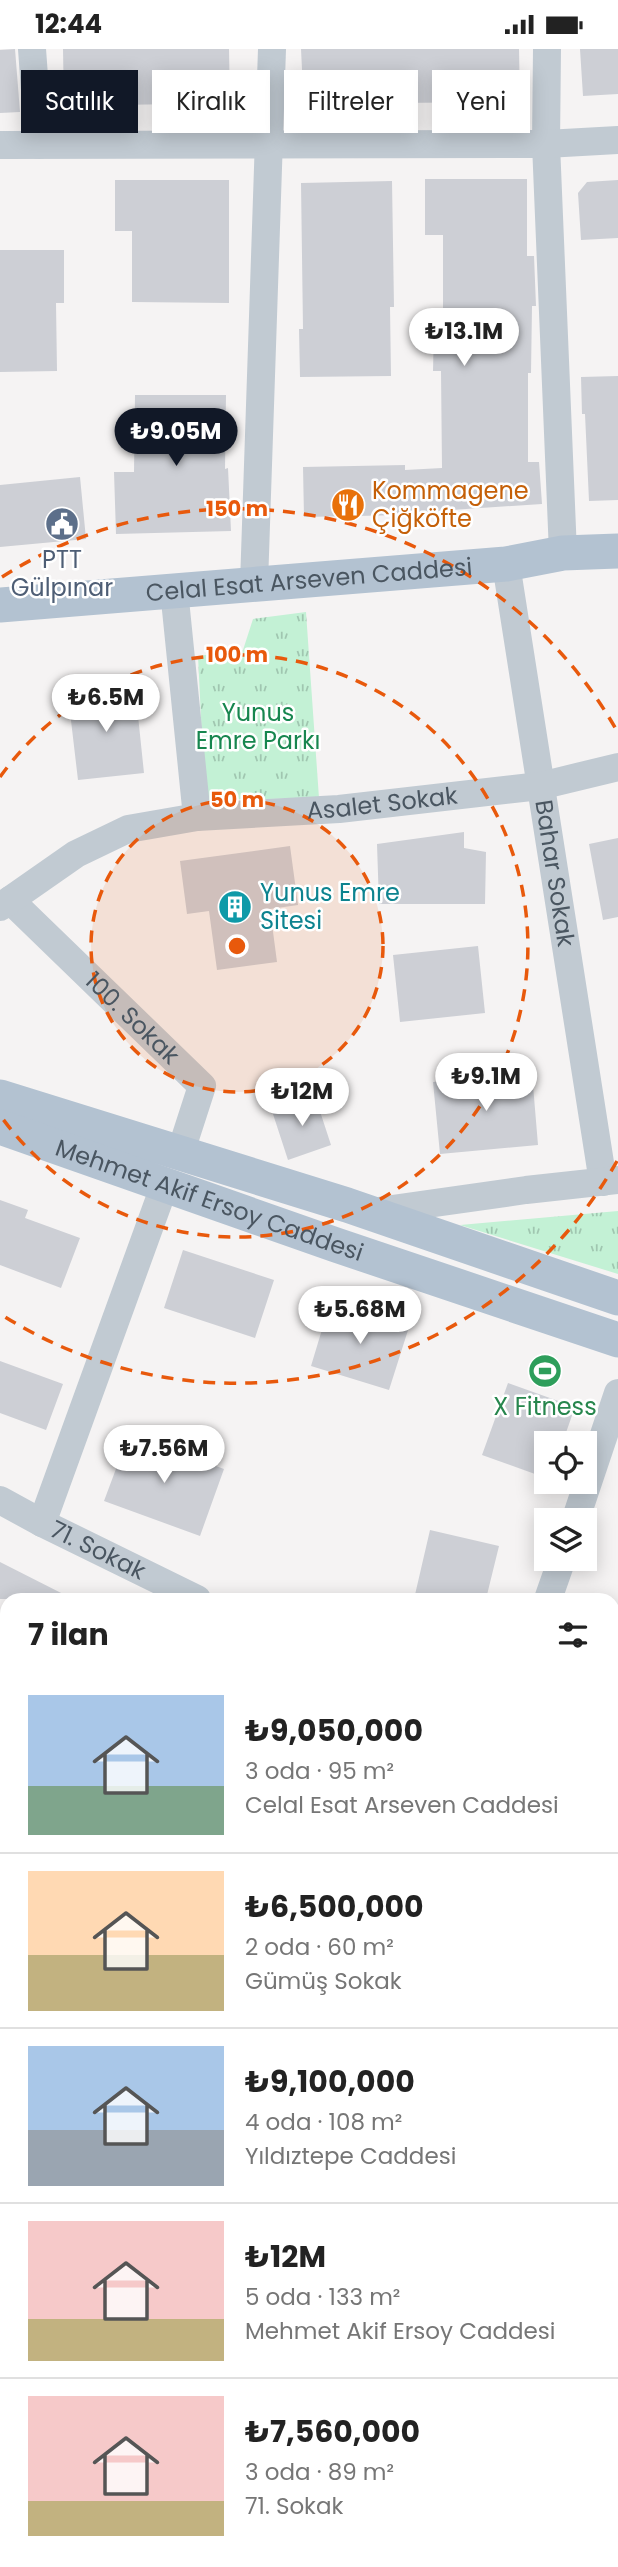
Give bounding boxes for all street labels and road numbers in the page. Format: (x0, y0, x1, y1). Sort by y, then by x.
street label: Celal Esat Arseven Caddesi (144, 550, 473, 609)
street label: Asalet Sokak (306, 779, 460, 827)
street label: Bahar Sokak (527, 797, 583, 950)
street label: 100. Sokak (78, 964, 187, 1072)
street label: Mehmet Akif Ersoy Caddesi (51, 1131, 368, 1269)
street label: 71. Sokak (45, 1512, 152, 1588)

